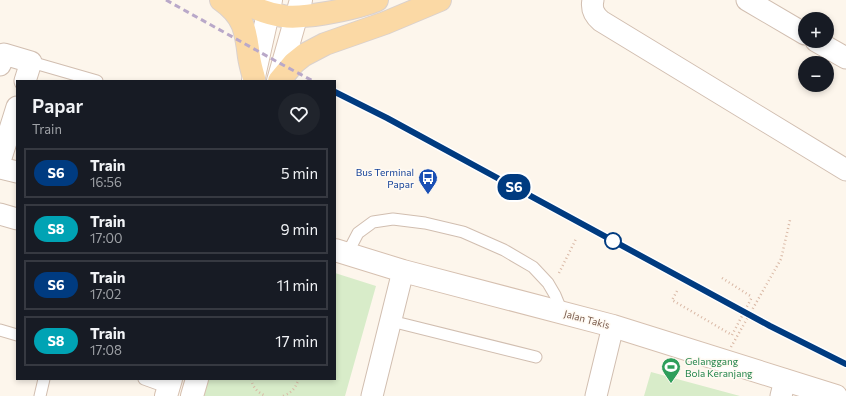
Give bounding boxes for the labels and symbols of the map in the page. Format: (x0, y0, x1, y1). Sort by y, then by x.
place label: Bus Terminal Papar (356, 166, 414, 190)
bus stop icon: Bus Terminal Papar (417, 167, 439, 195)
line badge: S6 (496, 174, 532, 200)
unlabelled marker (604, 232, 622, 250)
street label: Jalan Takis (563, 307, 612, 331)
place label: Gelanggang Bola Keranjang (685, 355, 753, 379)
sports icon: Gelanggang Bola Keranjang (660, 356, 682, 384)

